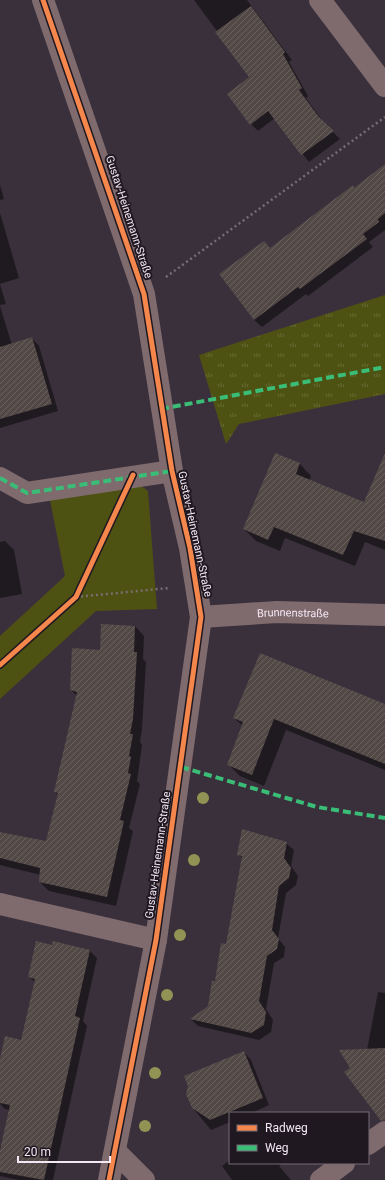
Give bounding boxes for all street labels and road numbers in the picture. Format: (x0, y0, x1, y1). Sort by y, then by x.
street label: Gustav-Heinemann-Straße (103, 154, 155, 280)
street label: Gustav-Heinemann-Straße (175, 470, 215, 598)
street label: Brunnenstraße (256, 605, 329, 620)
street label: Gustav-Heinemann-Straße (143, 790, 173, 919)

